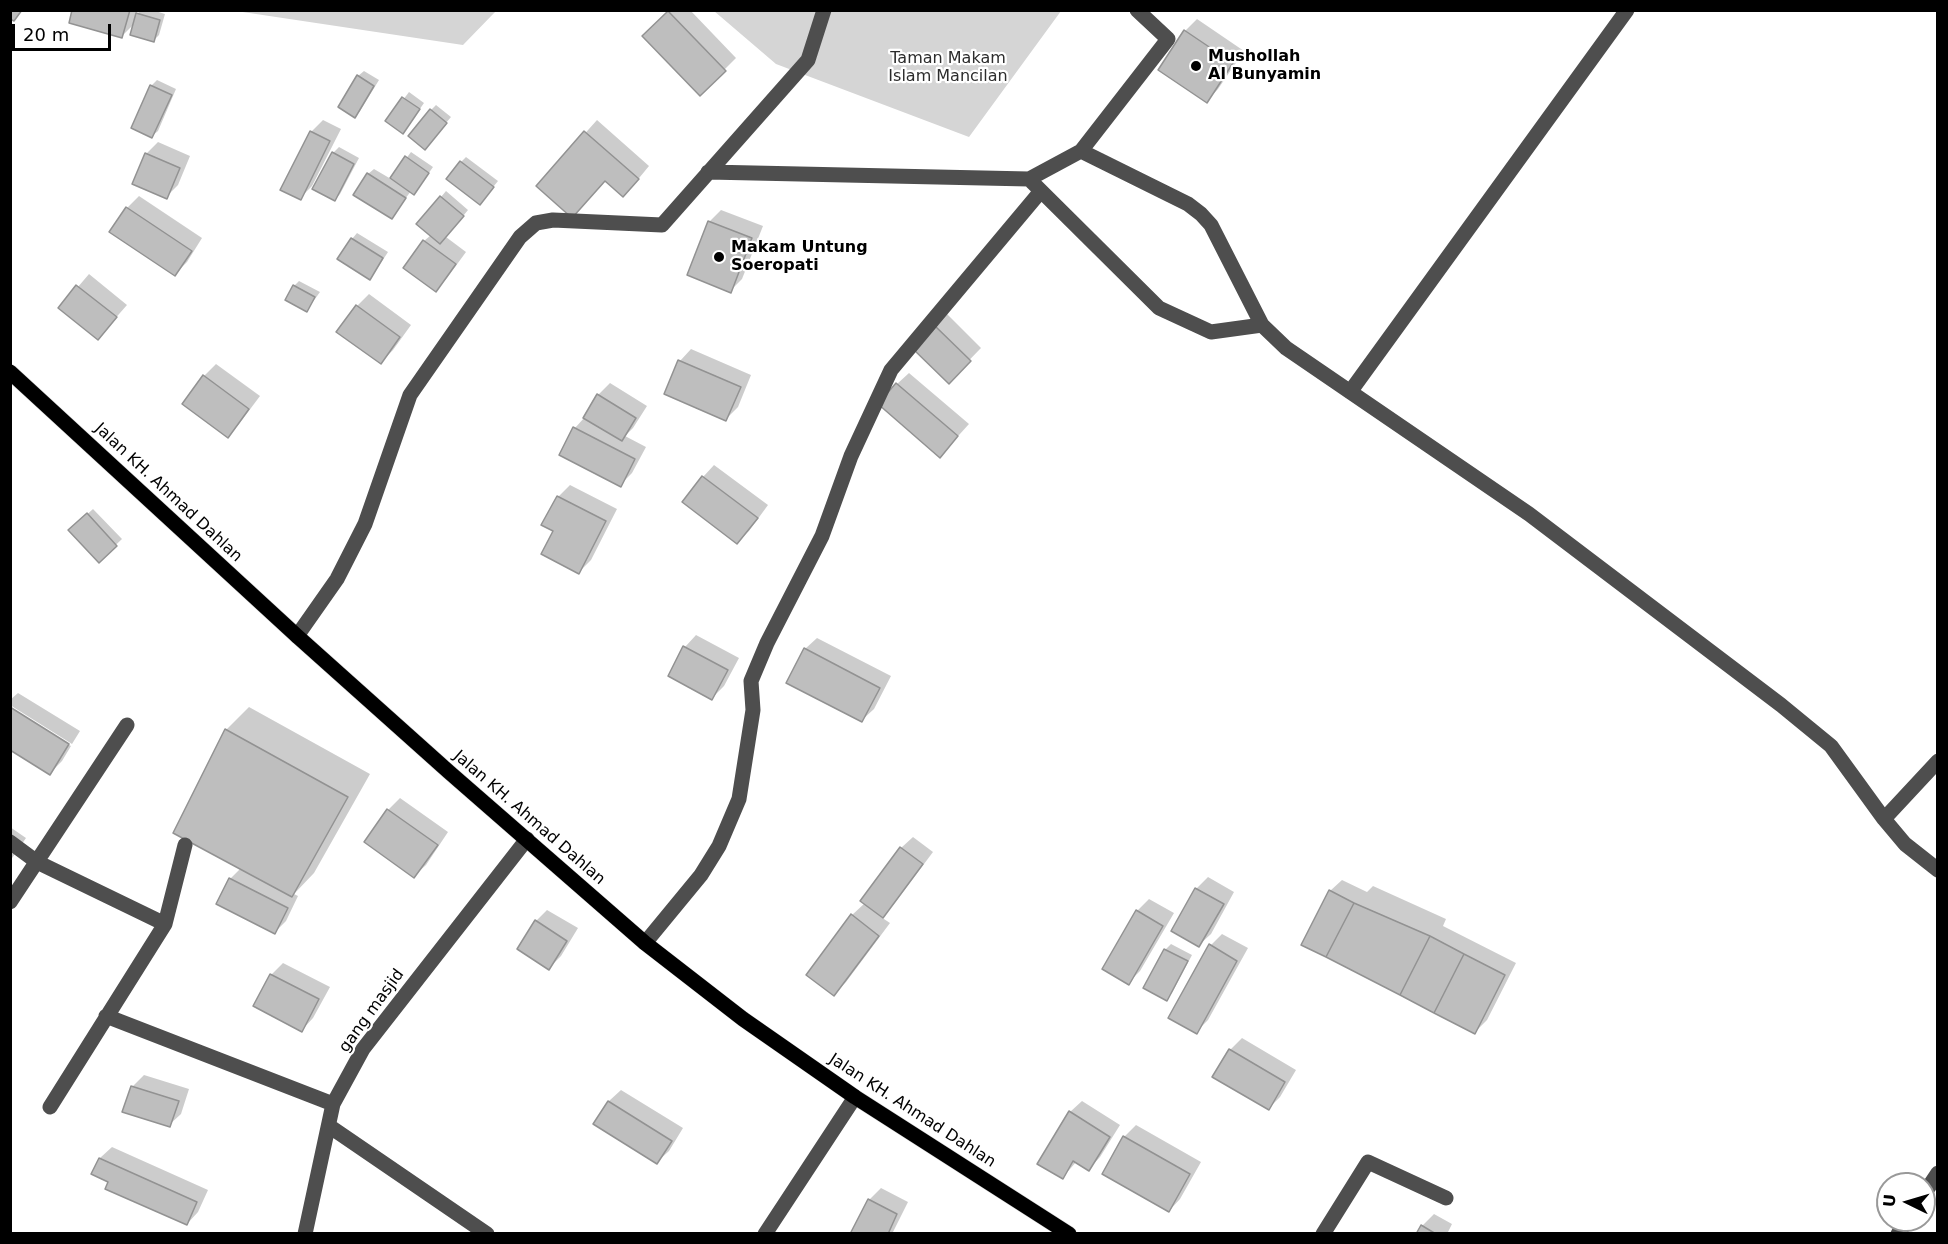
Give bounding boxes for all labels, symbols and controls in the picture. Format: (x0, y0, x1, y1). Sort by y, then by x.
scale bar (15, 12, 114, 50)
text: 20 m (23, 24, 69, 45)
place label: Mushollah Al Bunyamin (1208, 47, 1321, 85)
park label: Taman Makam Islam Mancilan (888, 49, 1008, 87)
marker: Mushollah Al Bunyamin (1189, 59, 1203, 73)
place label: Makam Untung Soeropati (731, 238, 868, 276)
marker: Makam Untung Soeropati (712, 250, 726, 264)
street label: Jalan KH. Ahmad Dahlan (90, 420, 246, 566)
street label: Jalan KH. Ahmad Dahlan (449, 747, 609, 889)
street label: gang masjid (335, 966, 409, 1056)
street label: Jalan KH. Ahmad Dahlan (825, 1050, 999, 1172)
north arrow (1876, 1172, 1936, 1232)
text: U (1880, 1193, 1900, 1208)

